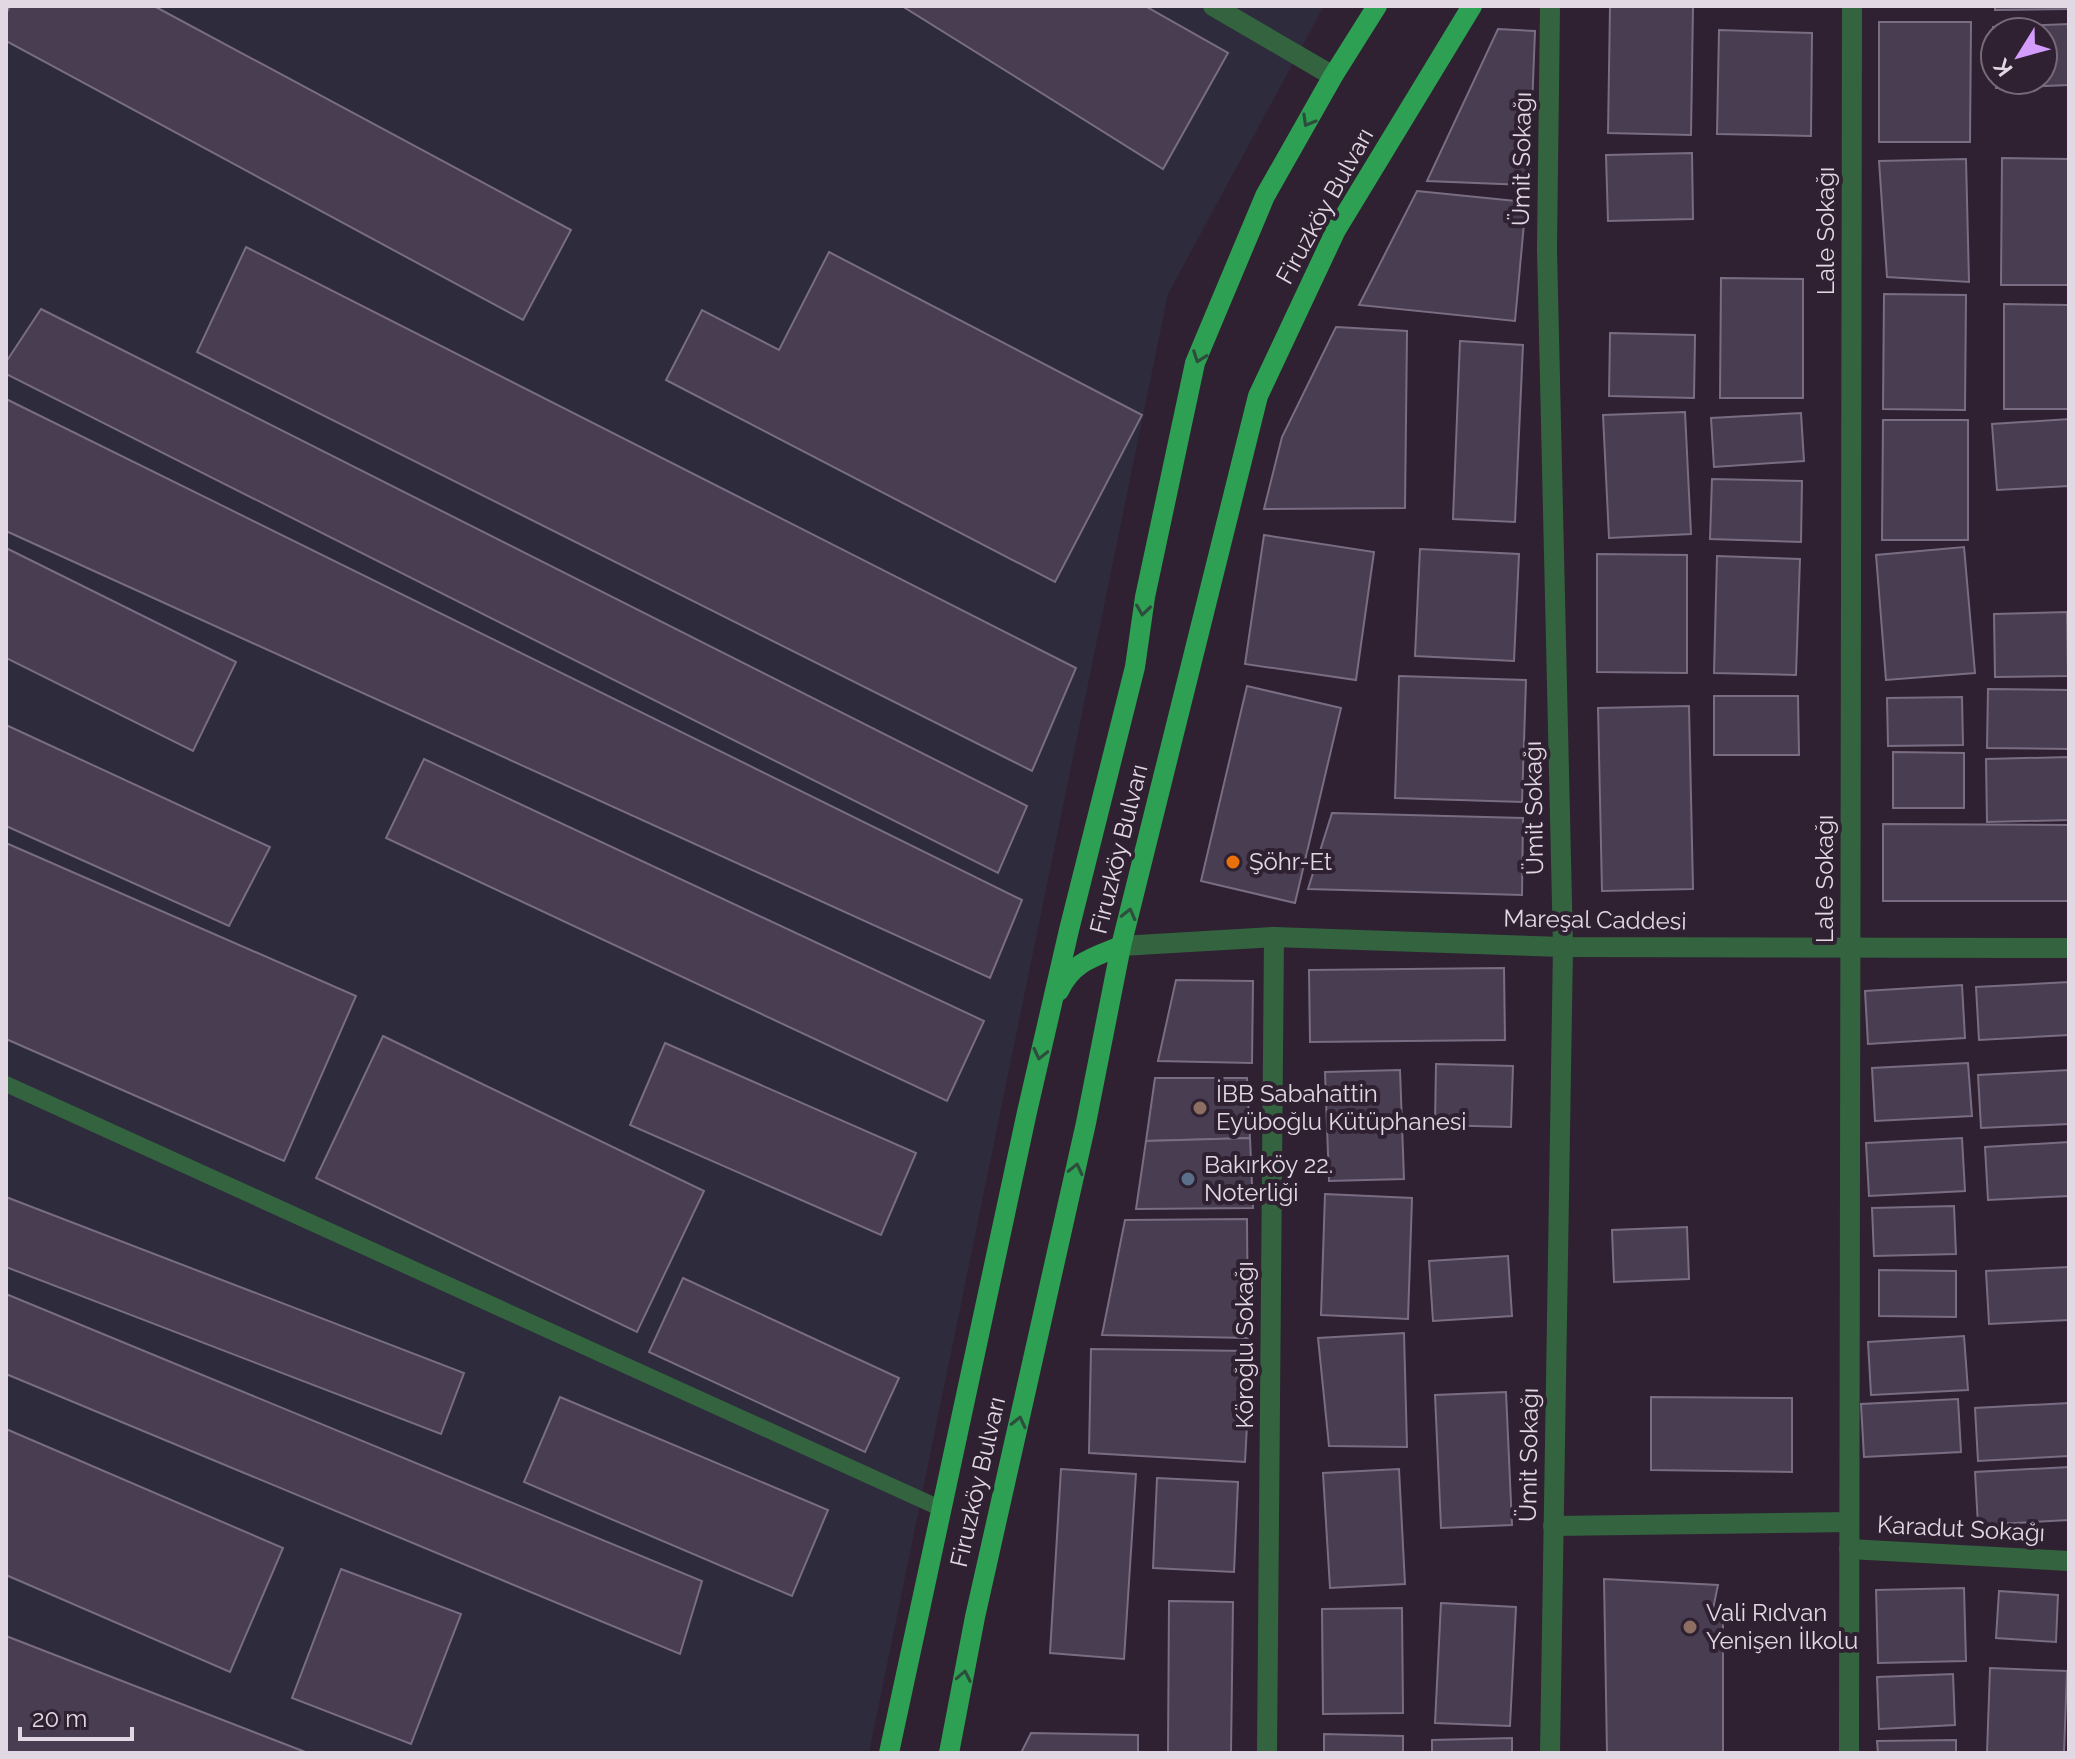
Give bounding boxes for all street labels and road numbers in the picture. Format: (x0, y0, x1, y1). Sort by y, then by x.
street label: Ümit Sokağı (1506, 92, 1537, 226)
street label: Firuzköy Bulvarı (1270, 123, 1379, 289)
street label: Lale Sokağı (1811, 167, 1840, 295)
street label: Ümit Sokağı (1518, 741, 1549, 875)
street label: Firuzköy Bulvarı (1083, 761, 1154, 937)
street label: Lale Sokağı (1810, 815, 1839, 943)
street label: Mareşal Caddesi (1503, 903, 1687, 936)
street label: Köroğlu Sokağı (1230, 1261, 1259, 1429)
street label: Ümit Sokağı (1513, 1388, 1544, 1522)
street label: Firuzköy Bulvarı (944, 1394, 1011, 1570)
street label: Karadut Sokağı (1876, 1510, 2046, 1547)

